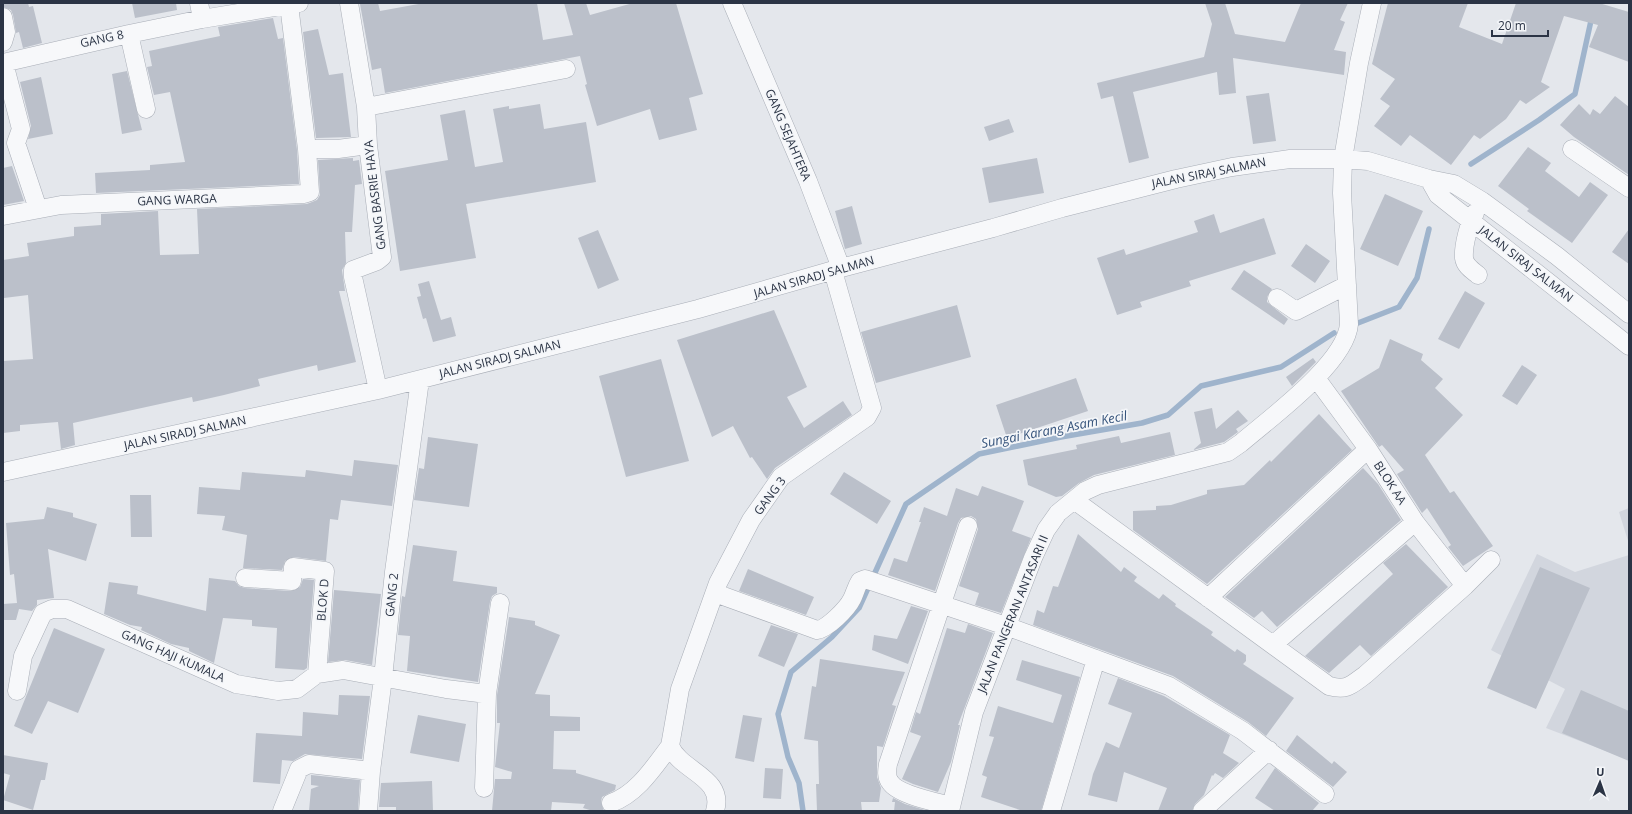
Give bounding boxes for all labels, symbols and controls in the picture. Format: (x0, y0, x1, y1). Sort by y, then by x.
scale bar (1492, 12, 1548, 38)
text: 20 m (1498, 17, 1526, 34)
street label: GANG 8 (79, 26, 125, 51)
street label: GANG SEJAHTERA (761, 86, 816, 184)
street label: GANG BASRIE HAYA (359, 139, 390, 251)
street label: JALAN SIRAJ SALMAN (1149, 153, 1267, 192)
street label: GANG WARGA (137, 190, 217, 209)
street label: JALAN SIRAJ SALMAN (1475, 221, 1577, 306)
street label: JALAN SIRADJ SALMAN (751, 251, 876, 302)
street label: JALAN SIRADJ SALMAN (436, 335, 562, 382)
water label: Sungai Karang Asam Kecil (980, 406, 1129, 452)
street label: JALAN SIRADJ SALMAN (121, 411, 248, 454)
street label: BLOK AA (1370, 458, 1411, 508)
street label: GANG 3 (750, 473, 790, 518)
street label: JALAN PANGERAN ANTASARI II (973, 532, 1052, 696)
street label: GANG 2 (381, 572, 402, 618)
street label: BLOK D (312, 578, 333, 622)
street label: GANG HAJI KUMALA (119, 625, 228, 686)
north arrow (1580, 762, 1620, 802)
text: U (1596, 764, 1605, 779)

